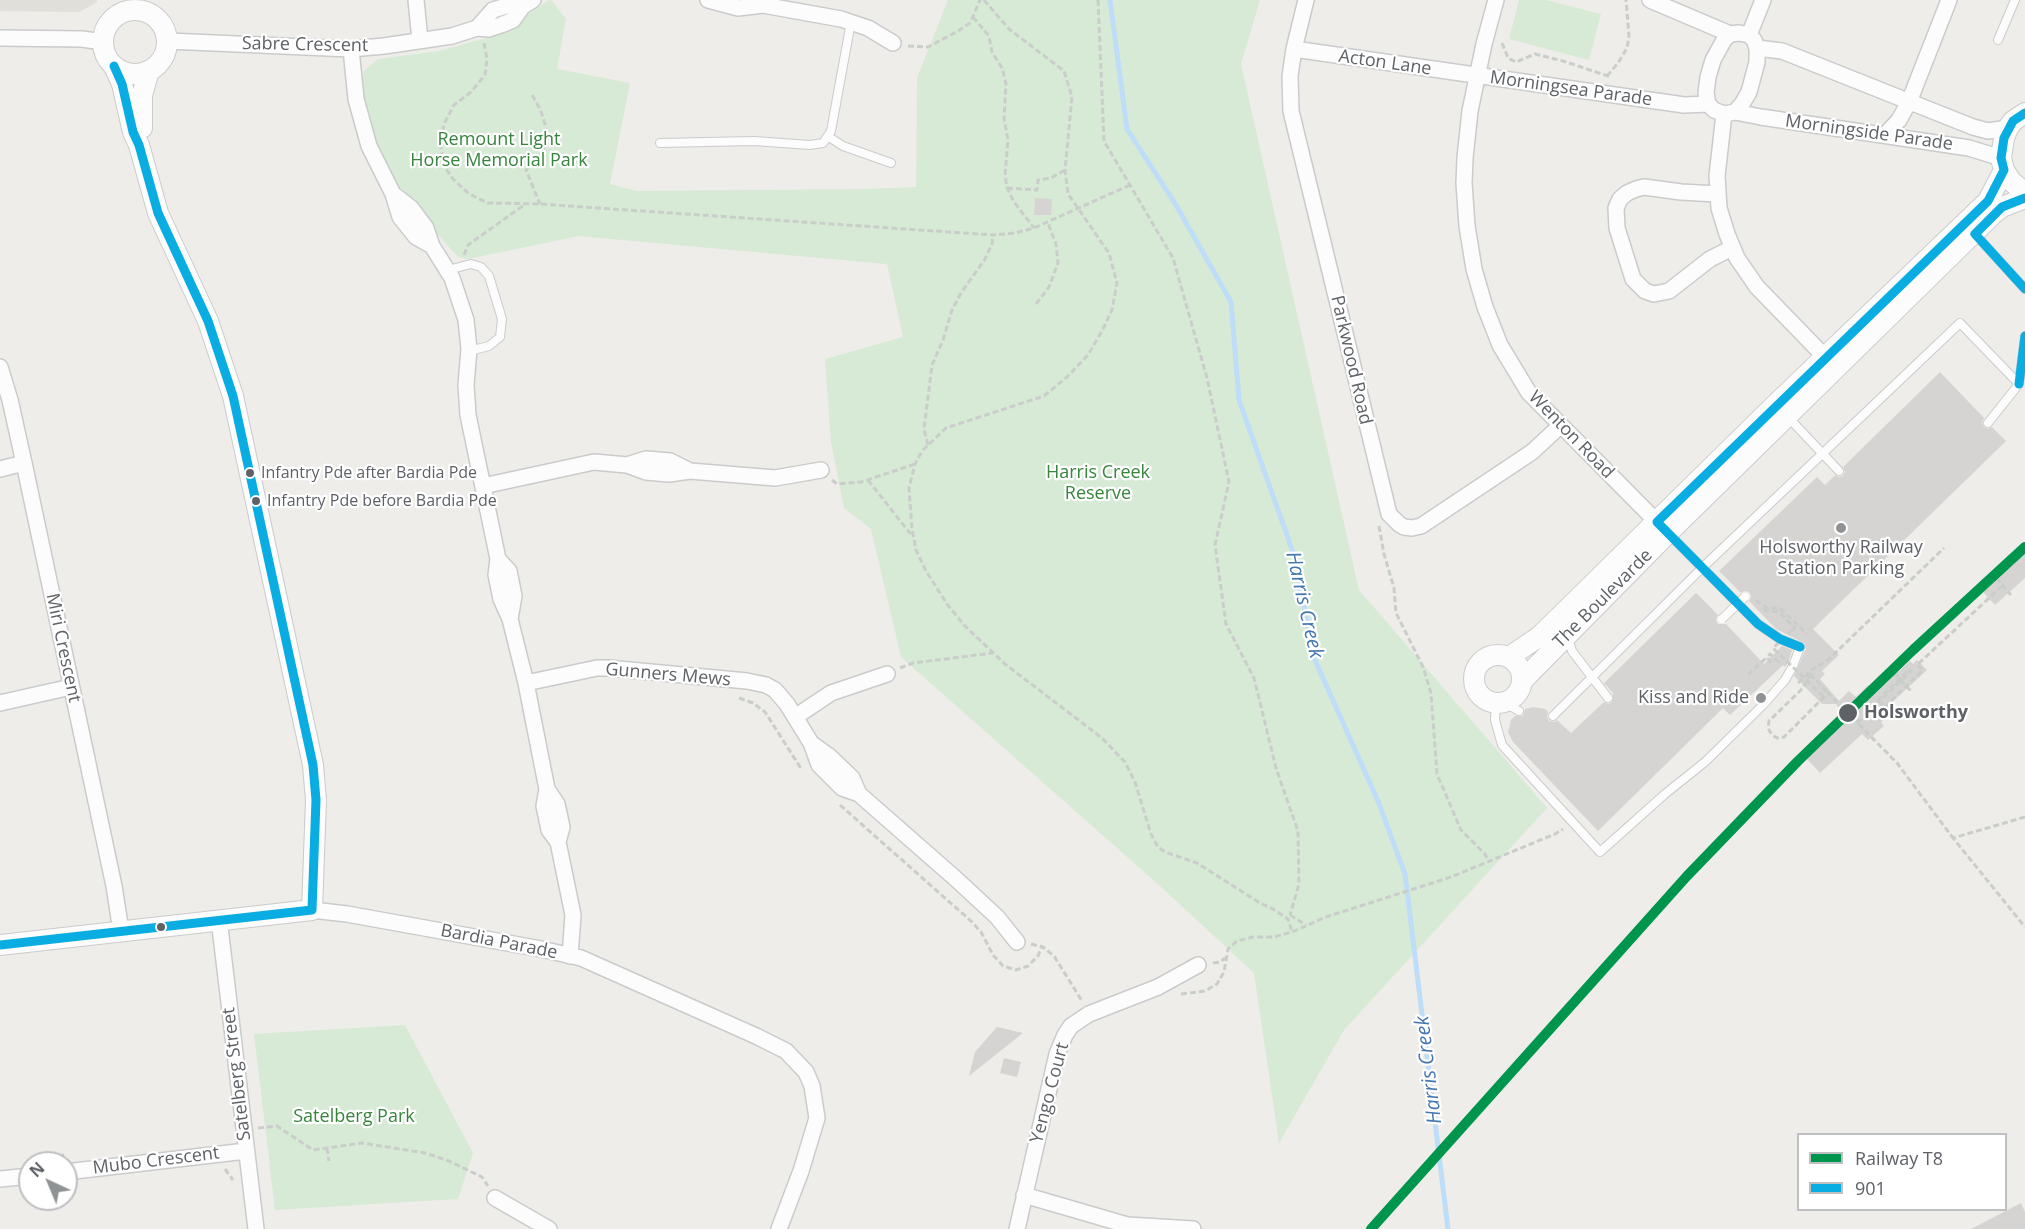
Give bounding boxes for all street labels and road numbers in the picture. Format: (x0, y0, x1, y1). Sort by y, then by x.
street label: Sabre Crescent (242, 33, 368, 57)
street label: Acton Lane (1337, 46, 1433, 80)
street label: Morningsea Parade (1489, 67, 1653, 111)
street label: Morningside Parade (1784, 111, 1954, 155)
street label: Parkwood Road (1326, 293, 1376, 427)
street label: Wenton Road (1524, 387, 1618, 483)
street label: The Boulevarde (1549, 545, 1657, 653)
street label: Miri Crescent (41, 592, 85, 704)
street label: Gunners Mews (604, 659, 732, 691)
street label: Bardia Parade (439, 920, 559, 964)
street label: Satelberg Street (218, 1006, 256, 1142)
street label: Yengo Court (1026, 1040, 1074, 1146)
street label: Mubo Crescent (92, 1143, 220, 1179)

